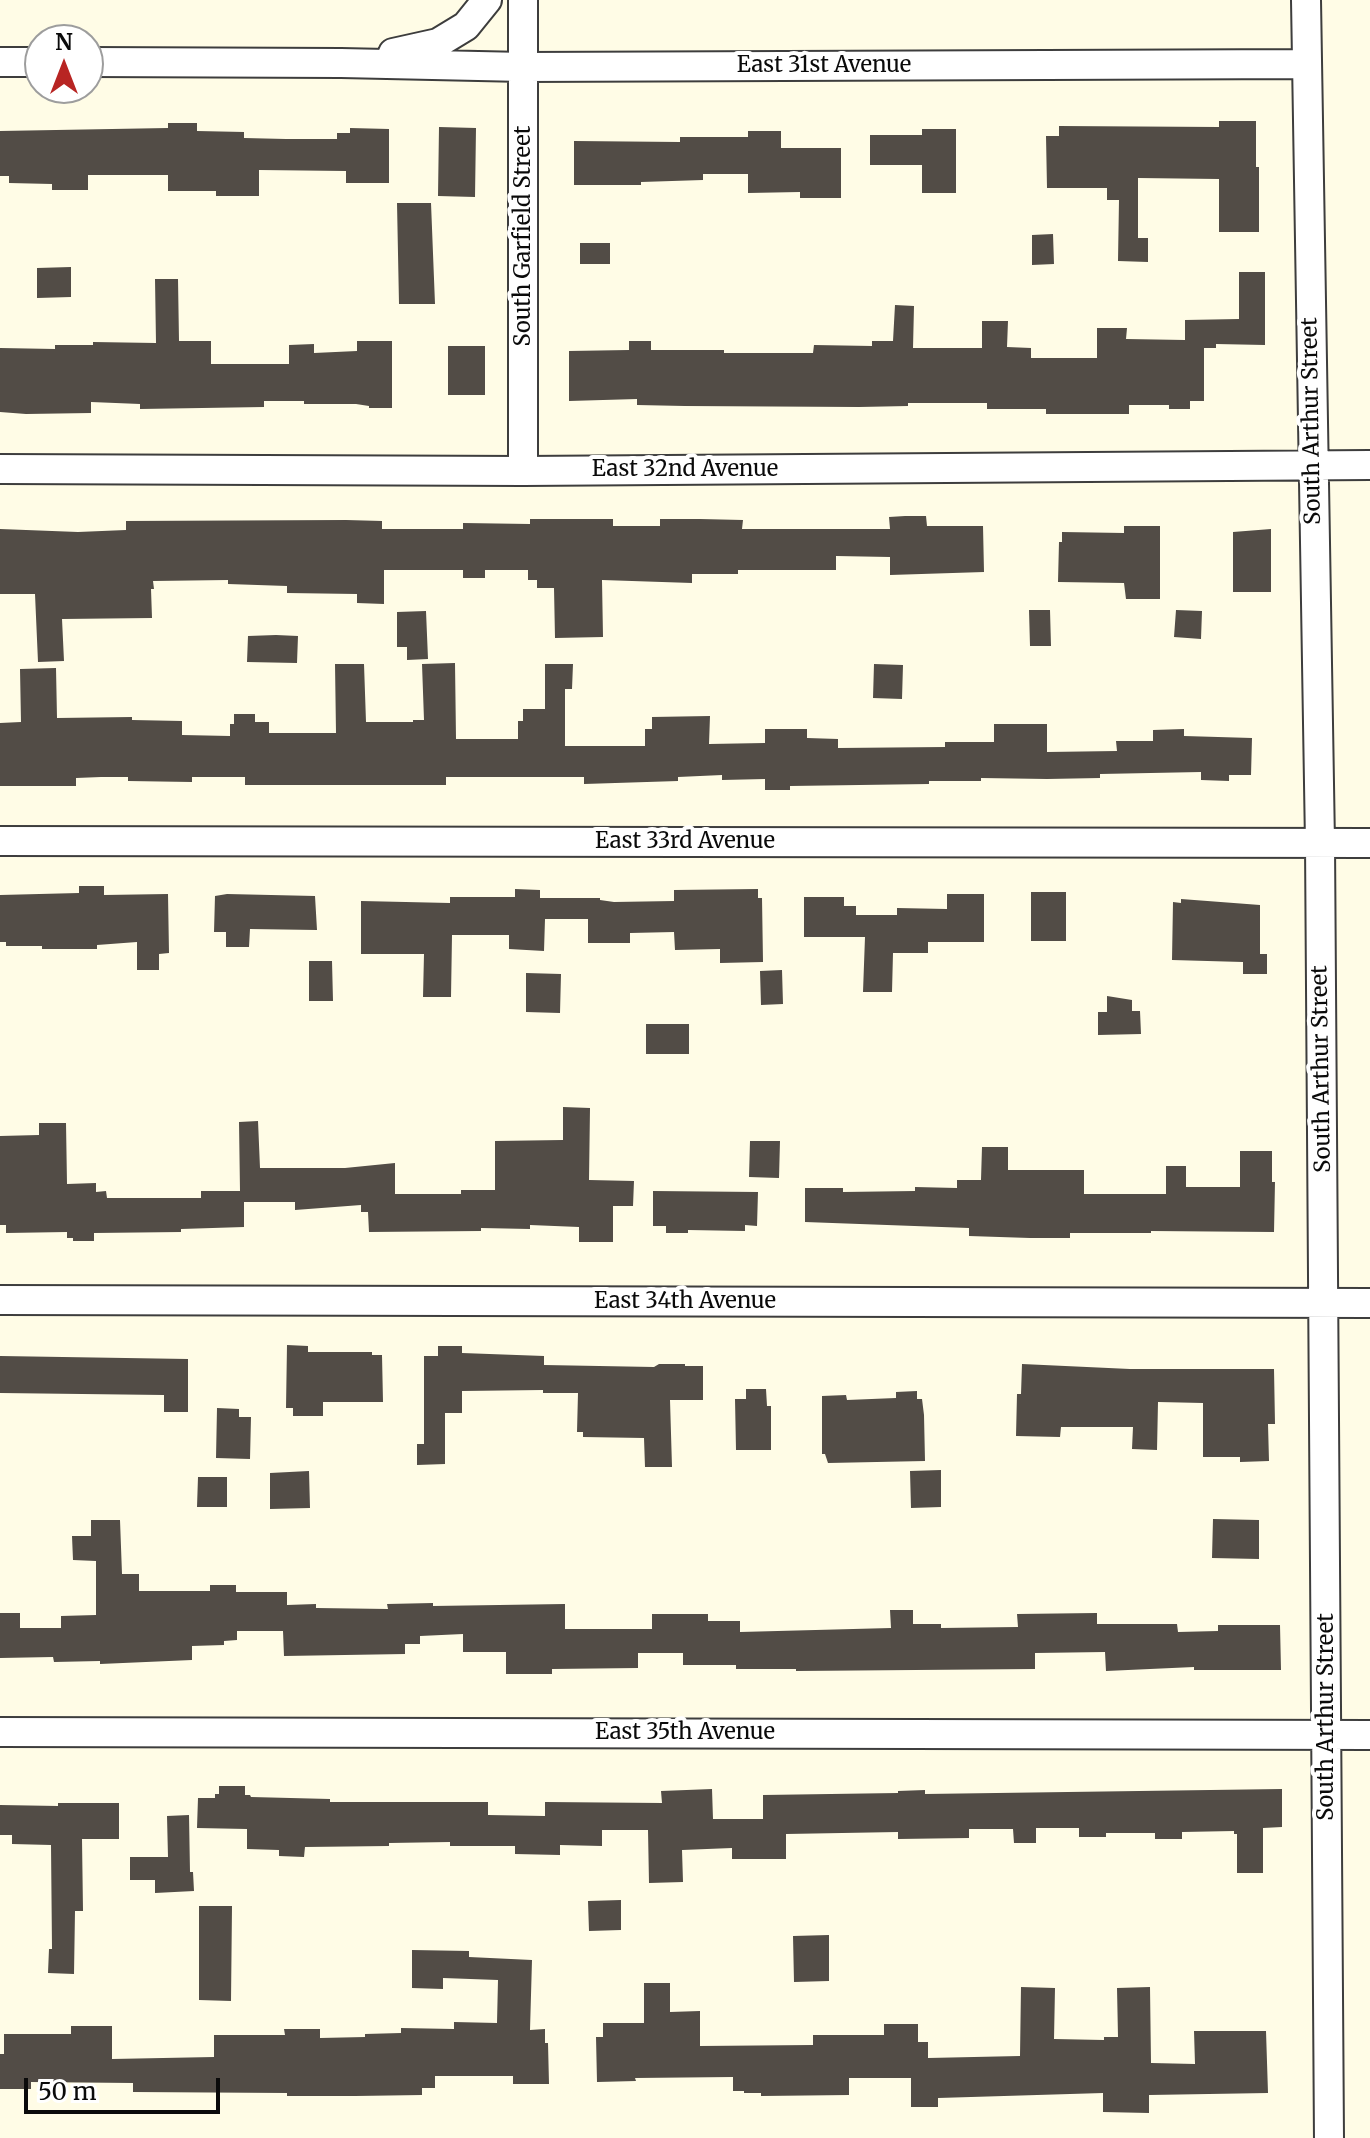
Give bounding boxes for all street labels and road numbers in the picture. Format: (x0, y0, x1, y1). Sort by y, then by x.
street label: East 31st Avenue (737, 53, 911, 79)
street label: South Garfield Street (511, 126, 537, 346)
street label: South Arthur Street (1297, 317, 1327, 525)
street label: East 32nd Avenue (592, 457, 778, 483)
street label: East 33rd Avenue (595, 829, 775, 855)
street label: South Arthur Street (1307, 965, 1337, 1173)
street label: East 34th Avenue (594, 1289, 776, 1315)
street label: South Arthur Street (1314, 1613, 1340, 1821)
street label: East 35th Avenue (595, 1720, 775, 1746)

